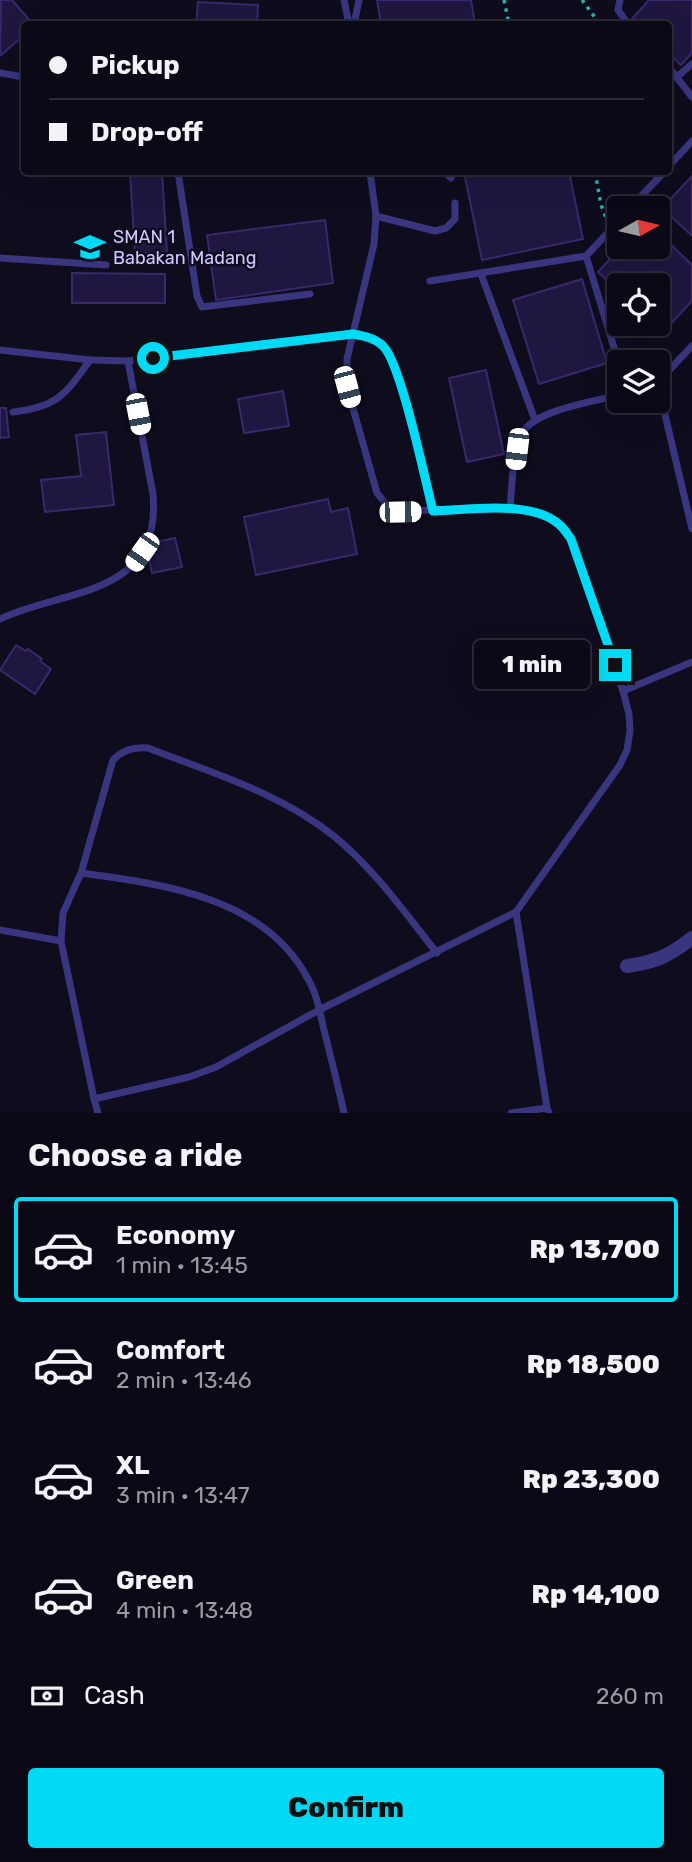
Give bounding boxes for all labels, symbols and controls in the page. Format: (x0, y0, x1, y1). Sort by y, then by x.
text: Pickup (91, 50, 180, 81)
text: Drop-off (91, 117, 203, 148)
north arrow (607, 196, 670, 259)
map controls (607, 196, 670, 413)
place label: SMAN 1 Babakan Madang (113, 226, 257, 269)
school or university icon: SMAN 1 Babakan Madang (73, 230, 107, 264)
button: locate (607, 273, 670, 336)
route start (137, 342, 169, 374)
button: layers (607, 350, 670, 413)
car (332, 364, 363, 410)
car (124, 391, 153, 437)
car (505, 427, 530, 471)
car (379, 501, 422, 523)
car (122, 529, 163, 575)
callout: 1 min (475, 640, 590, 690)
route end (599, 649, 631, 681)
text: 1 min (502, 650, 562, 678)
text: Choose a ride (28, 1136, 242, 1174)
icon: car (32, 1218, 95, 1281)
text: Economy (116, 1220, 235, 1251)
text: Rp 13,700 (529, 1234, 660, 1265)
text: 1 min · 13:45 (116, 1251, 248, 1279)
icon: car (32, 1333, 95, 1396)
text: Comfort (116, 1335, 225, 1366)
text: Rp 18,500 (527, 1349, 660, 1380)
text: 2 min · 13:46 (116, 1366, 252, 1394)
icon: car (32, 1448, 95, 1511)
text: XL (116, 1450, 149, 1481)
text: Rp 23,300 (523, 1464, 660, 1495)
text: 3 min · 13:47 (116, 1481, 250, 1509)
icon: car (32, 1563, 95, 1626)
text: Green (116, 1565, 194, 1596)
text: Rp 14,100 (532, 1579, 660, 1610)
text: 4 min · 13:48 (116, 1596, 253, 1624)
icon: cash (28, 1677, 66, 1715)
text: Cash (84, 1680, 145, 1711)
text: 260 m (596, 1682, 664, 1710)
button: Confirm (28, 1768, 664, 1848)

